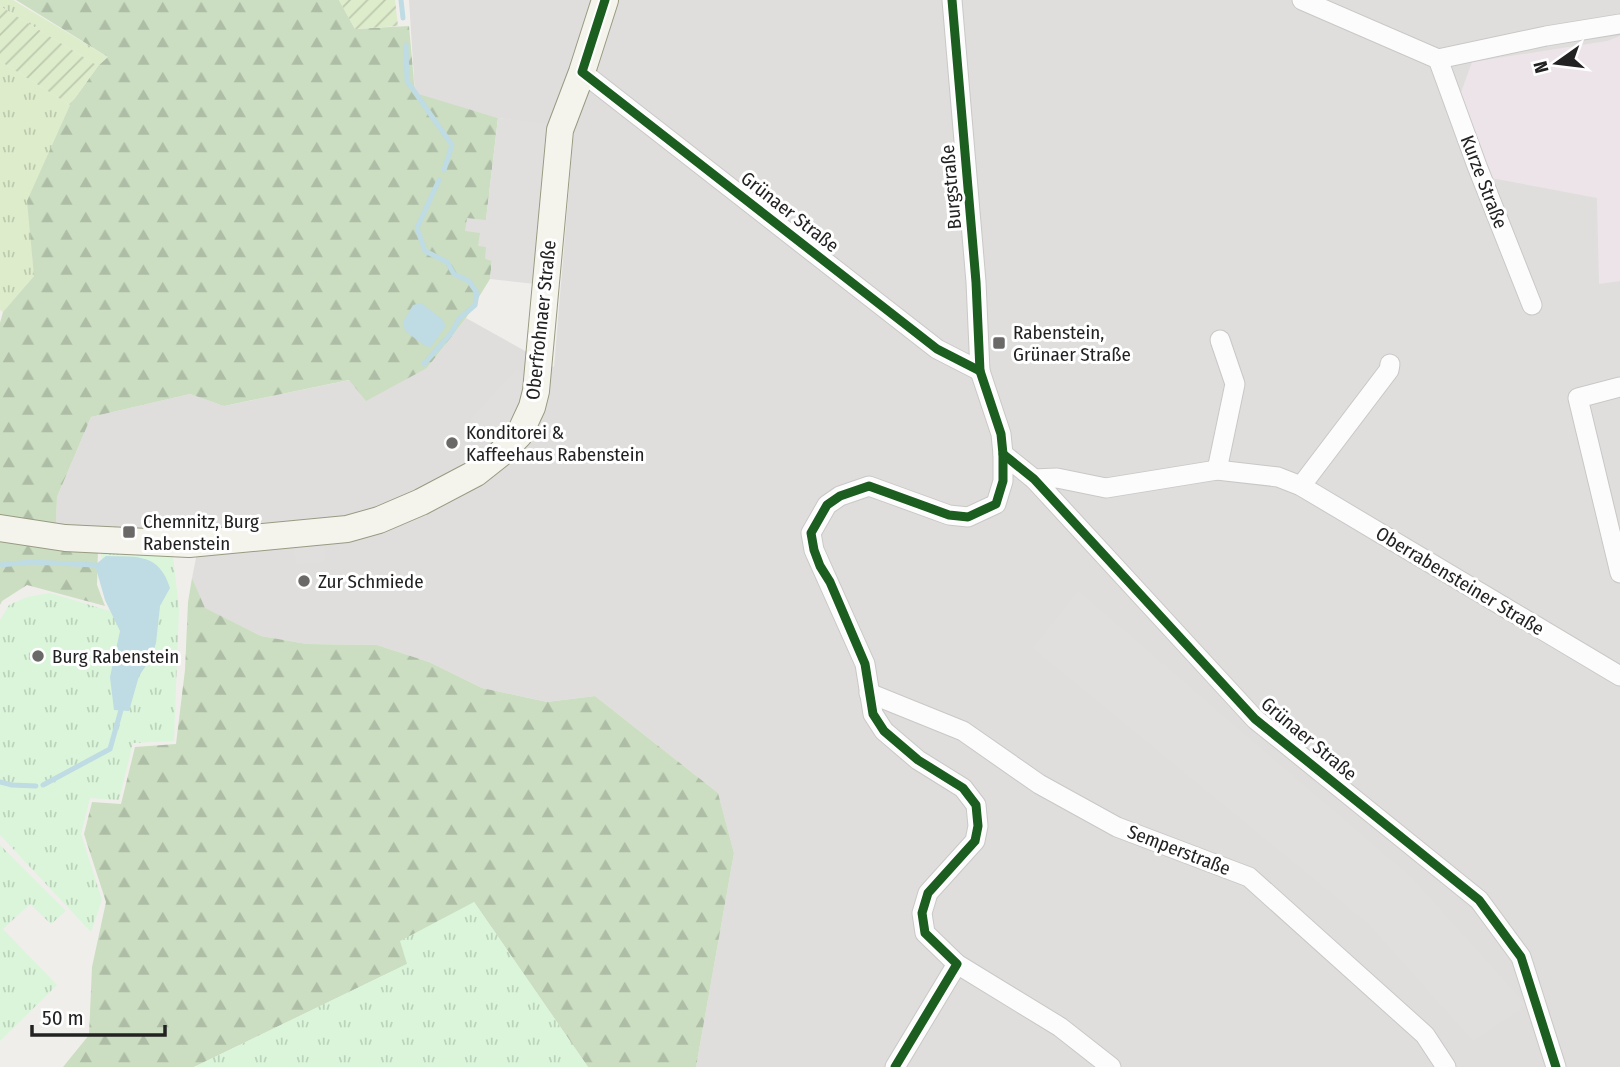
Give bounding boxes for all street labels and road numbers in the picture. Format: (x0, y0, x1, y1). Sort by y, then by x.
street label: Kurze Straße (1456, 132, 1512, 232)
street label: Burgstraße (936, 144, 966, 230)
street label: Grünaer Straße (737, 167, 843, 257)
street label: Oberfrohnaer Straße (521, 239, 561, 401)
street label: Oberrabensteiner Straße (1372, 522, 1548, 640)
street label: Grünaer Straße (1256, 692, 1362, 786)
street label: Semperstraße (1124, 820, 1234, 880)

